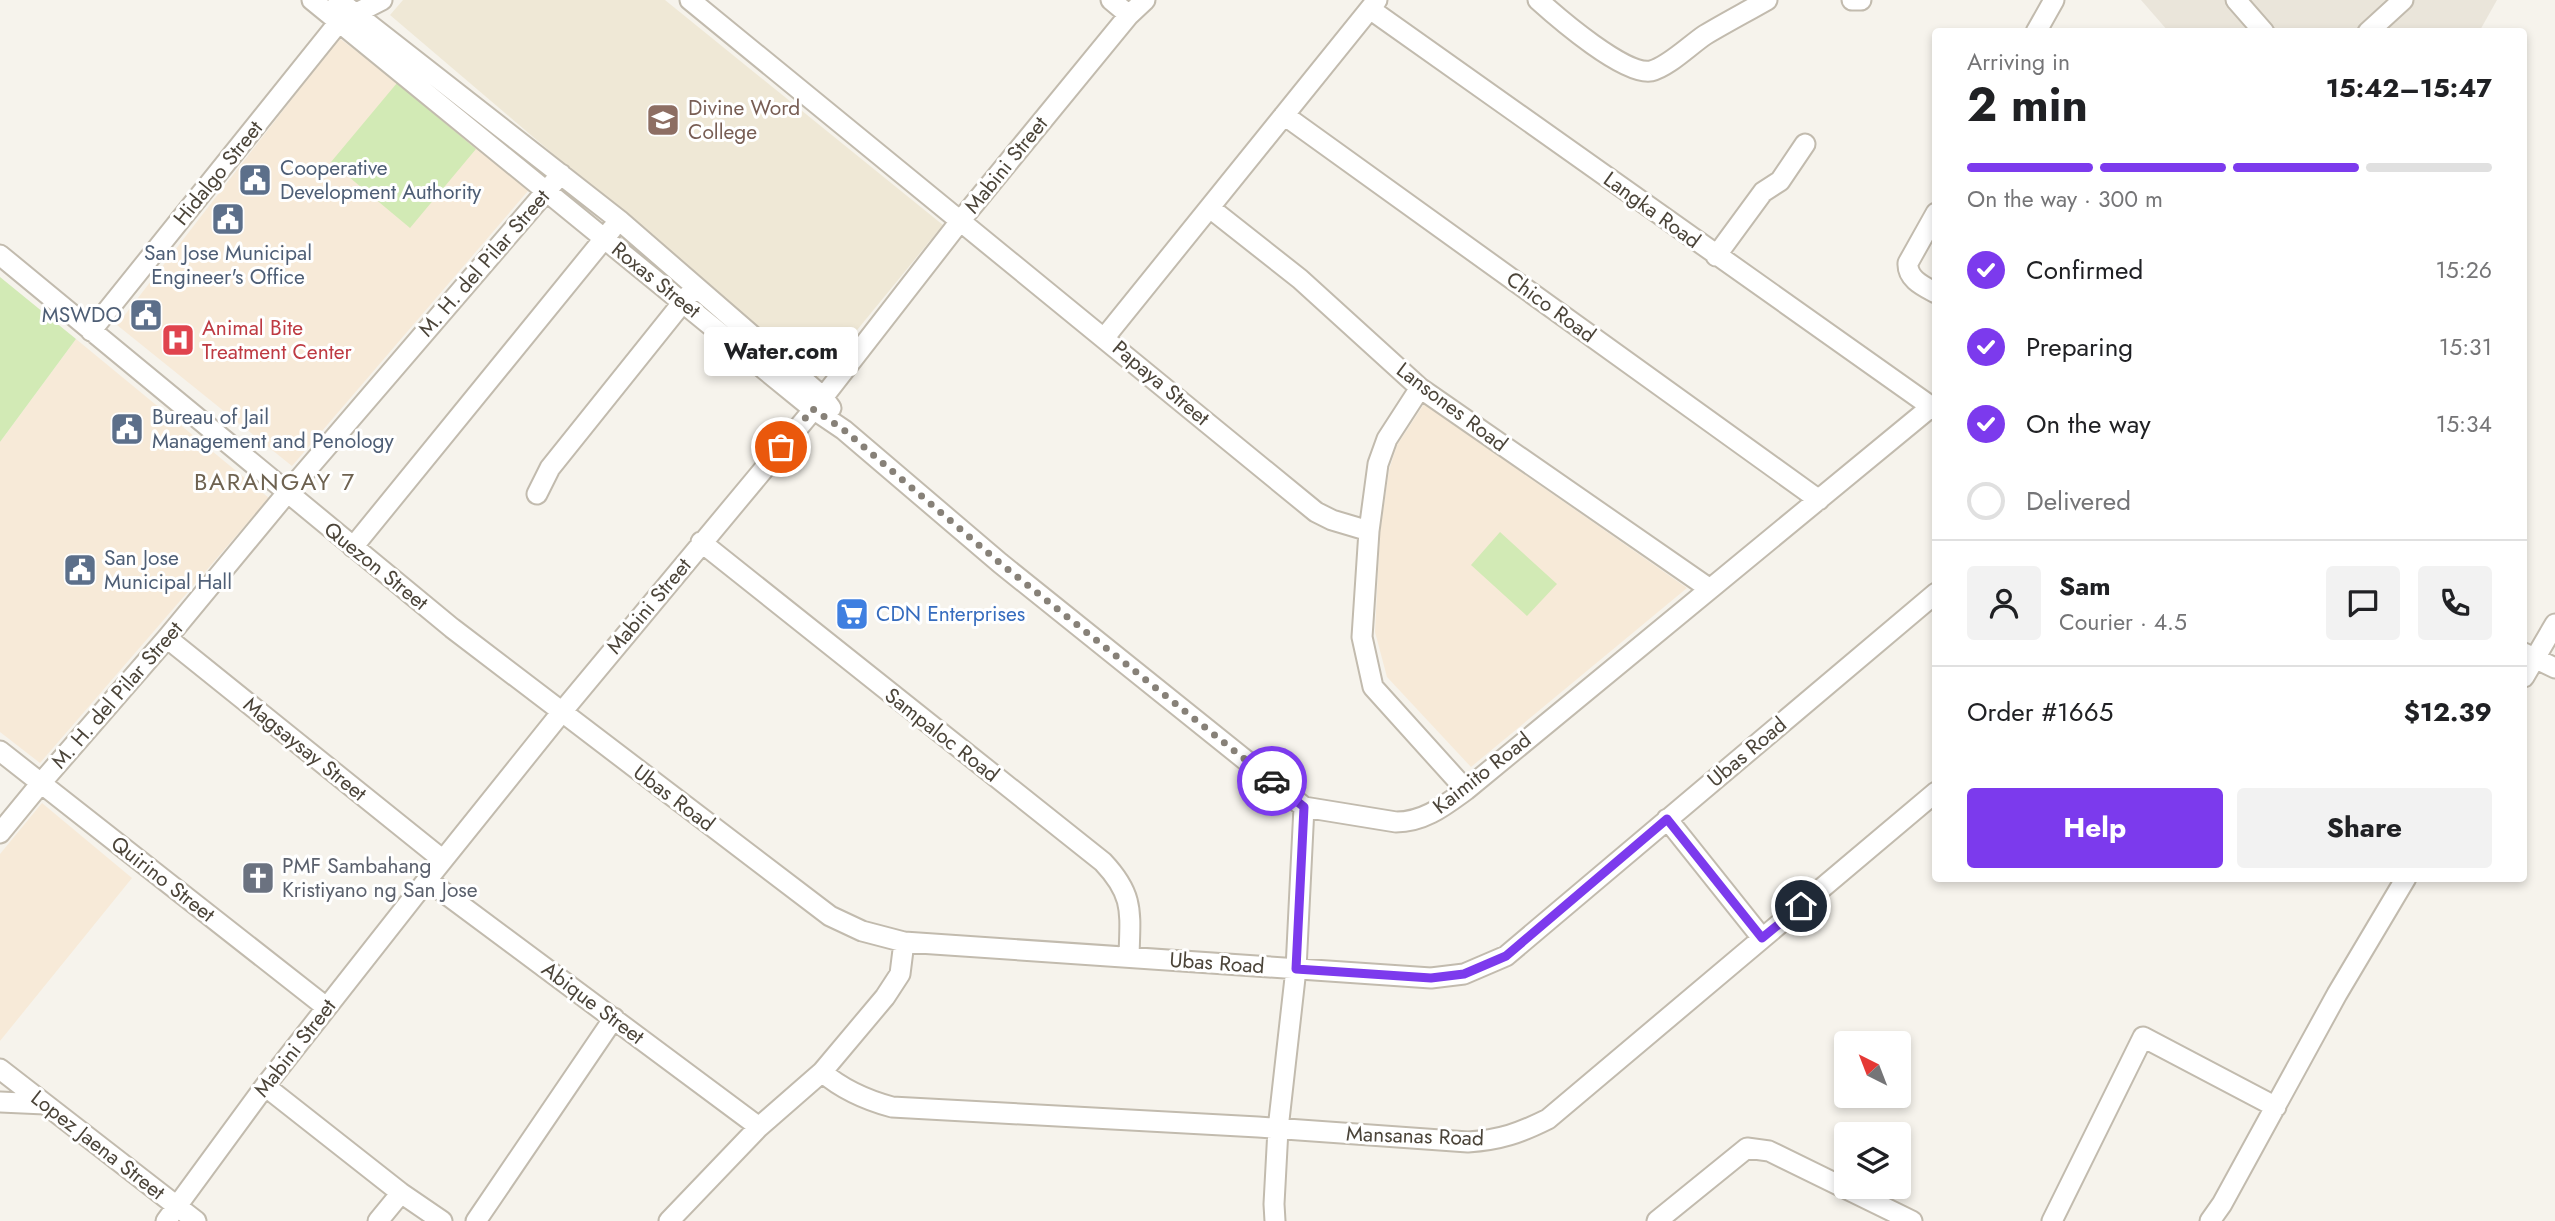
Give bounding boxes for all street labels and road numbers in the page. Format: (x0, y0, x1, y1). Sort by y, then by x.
street label: Mabini Street (957, 110, 1055, 220)
street label: Hidalgo Street (166, 114, 270, 232)
street label: Langka Road (1597, 165, 1707, 255)
street label: M. H. del Pilar Street (411, 183, 557, 343)
street label: Roxas Street (605, 235, 707, 325)
street label: Chico Road (1500, 264, 1602, 350)
street label: Papaya Street (1106, 333, 1216, 433)
street label: Lansones Road (1390, 355, 1514, 459)
street label: Quezon Street (317, 515, 435, 617)
street label: Mabini Street (600, 551, 698, 661)
street label: M. H. del Pilar Street (44, 615, 190, 775)
street label: Sampaloc Road (878, 681, 1006, 789)
street label: Magsaysay Street (237, 690, 373, 808)
street label: Ubas Road (1701, 710, 1793, 794)
street label: Kaimito Road (1427, 725, 1537, 821)
street label: Ubas Road (627, 757, 721, 839)
street label: Quirino Street (105, 829, 221, 929)
street label: Ubas Road (1168, 945, 1266, 981)
street label: Abique Street (535, 954, 651, 1052)
street label: Mabini Street (247, 992, 343, 1104)
street label: Lopez Jaena Street (25, 1083, 171, 1207)
street label: Mansanas Road (1346, 1119, 1484, 1153)

